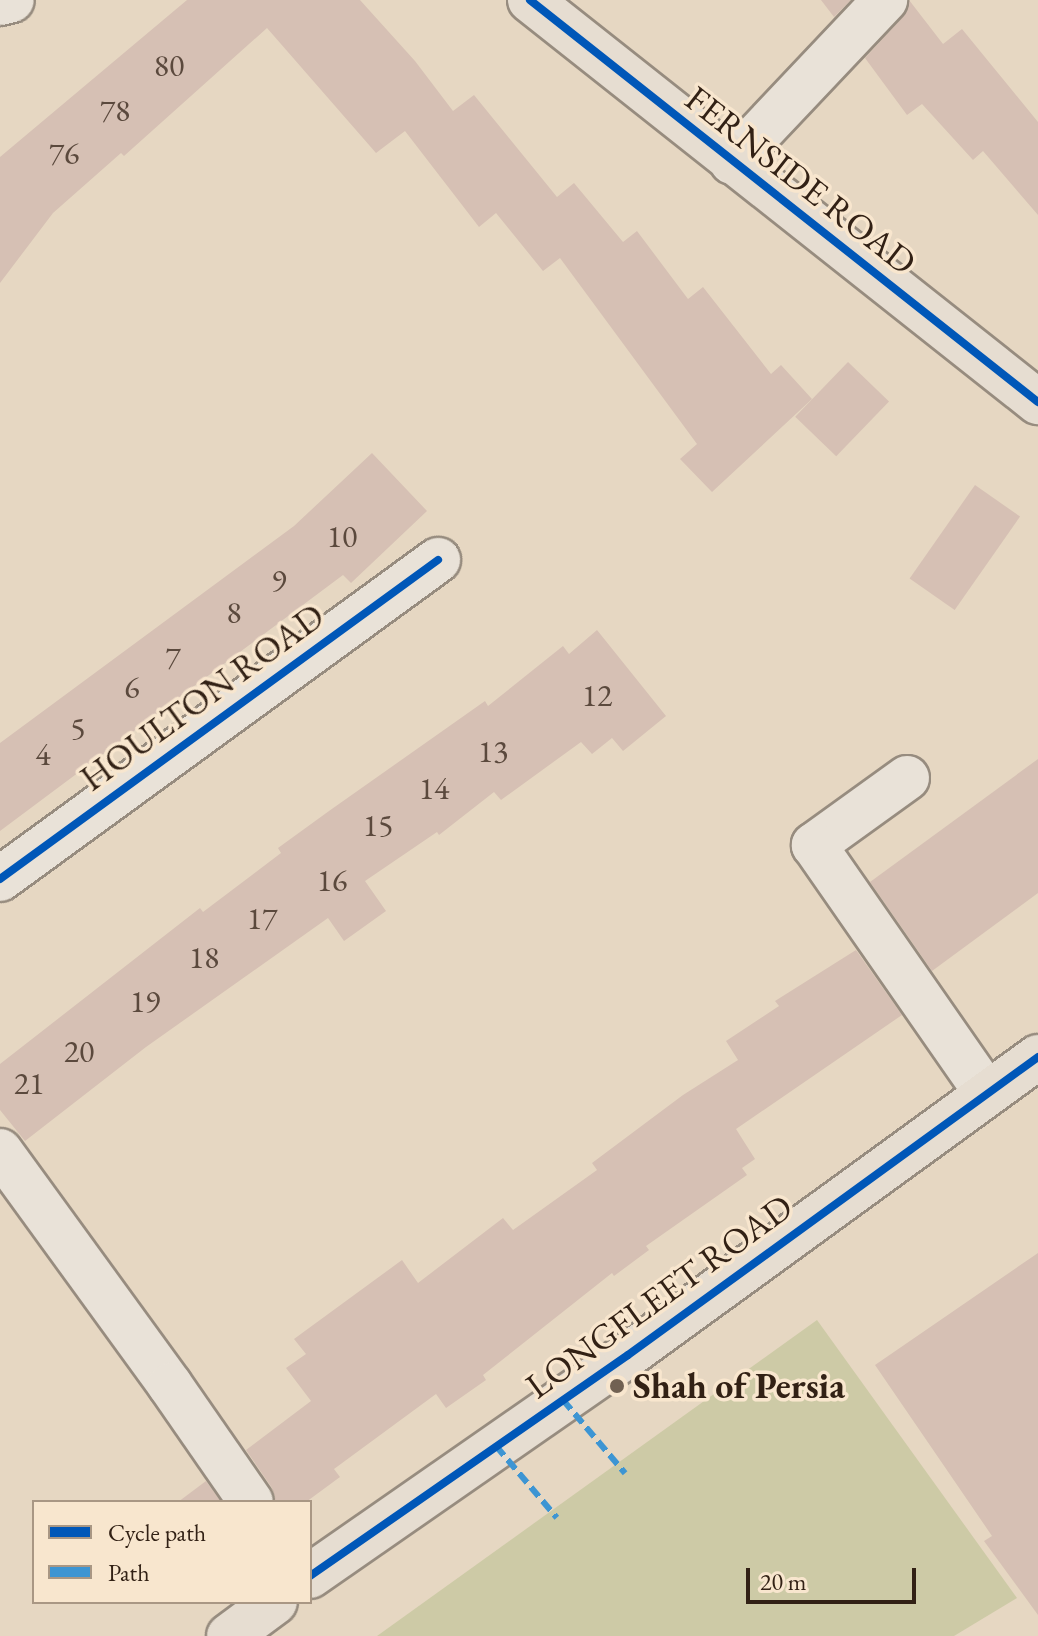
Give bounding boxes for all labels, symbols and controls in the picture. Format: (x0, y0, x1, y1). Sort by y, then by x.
house number: 80 (154, 46, 184, 84)
street label: FERNSIDE ROAD (677, 77, 925, 283)
house number: 78 (100, 91, 130, 129)
house number: 76 (49, 134, 79, 172)
house number: 10 (327, 517, 357, 555)
house number: 9 (271, 561, 287, 599)
house number: 8 (226, 593, 242, 631)
street label: HOULTON ROAD (72, 594, 332, 800)
house number: 7 (165, 638, 181, 676)
house number: 6 (124, 668, 140, 706)
house number: 12 (582, 676, 612, 714)
house number: 5 (70, 709, 86, 747)
house number: 13 (478, 732, 508, 770)
house number: 4 (35, 735, 51, 773)
house number: 14 (419, 769, 449, 807)
house number: 15 (363, 806, 393, 844)
house number: 16 (317, 861, 347, 899)
house number: 17 (247, 899, 277, 937)
house number: 18 (189, 938, 219, 976)
house number: 19 (130, 982, 160, 1020)
house number: 20 (64, 1032, 94, 1070)
house number: 21 (14, 1064, 44, 1102)
street label: LONGFLEET ROAD (517, 1185, 801, 1407)
place label: Shah of Persia (633, 1364, 845, 1408)
marker: Shah of Persia (608, 1377, 626, 1395)
legend (32, 1500, 312, 1604)
text: Cycle path (108, 1517, 206, 1548)
scale bar (750, 1552, 920, 1602)
text: Path (108, 1557, 150, 1588)
text: 20 m (760, 1566, 807, 1597)

